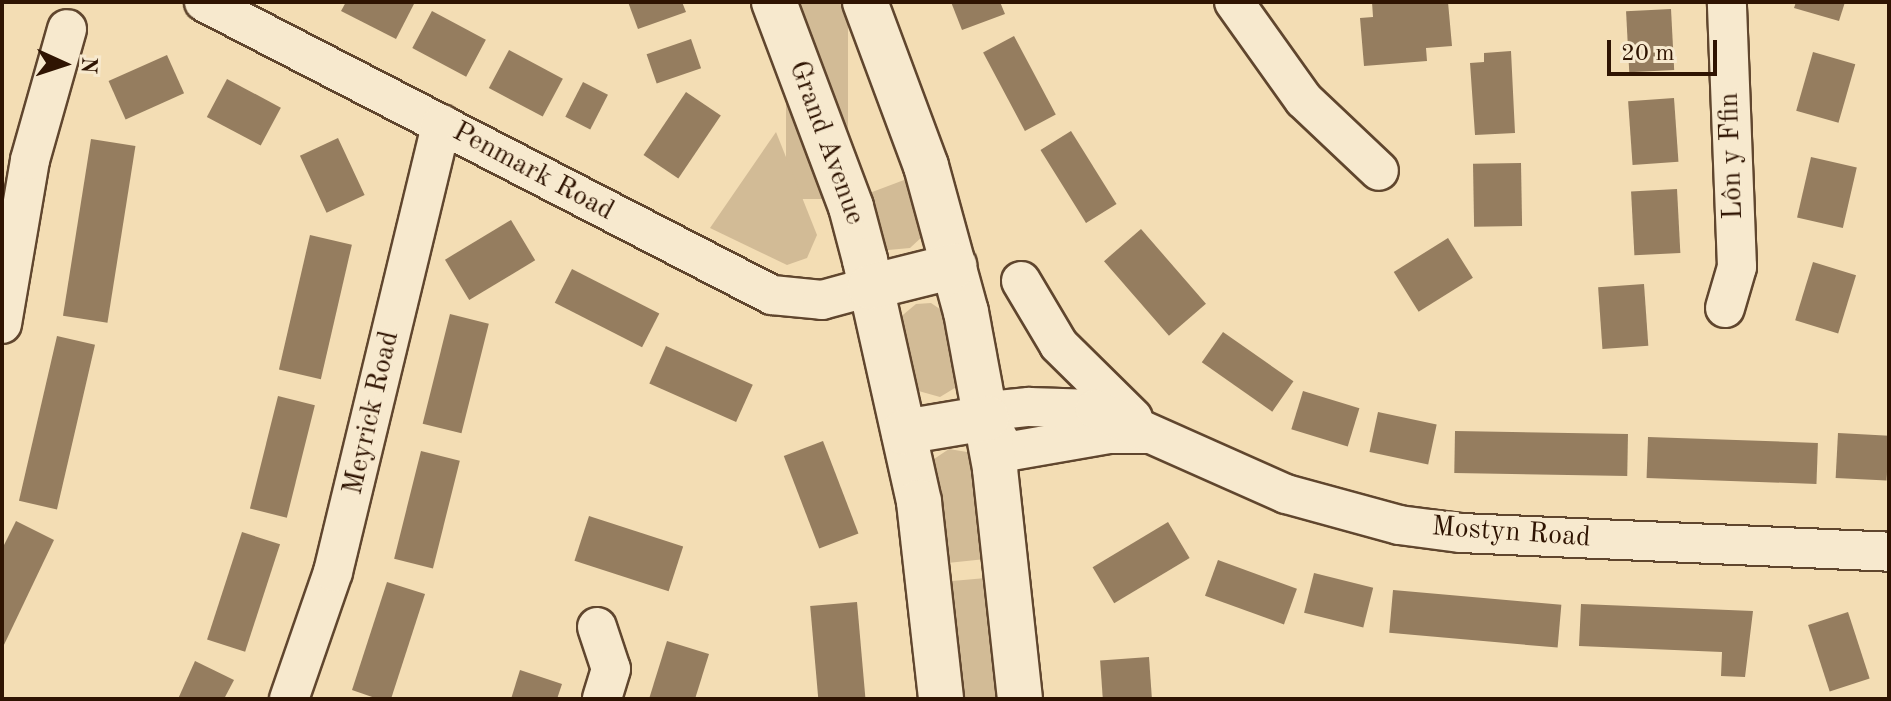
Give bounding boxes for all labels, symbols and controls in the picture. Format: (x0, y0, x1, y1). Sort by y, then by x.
north arrow (24, 24, 104, 104)
scale bar (1611, 24, 1721, 74)
text: 20 m (1621, 42, 1675, 66)
text: N (77, 56, 99, 74)
street label: Grand Avenue (781, 56, 871, 230)
street label: Lôn y Ffin (1713, 92, 1751, 220)
street label: Penmark Road (447, 115, 619, 229)
street label: Meyrick Road (337, 328, 407, 498)
street label: Mostyn Road (1430, 511, 1592, 555)

